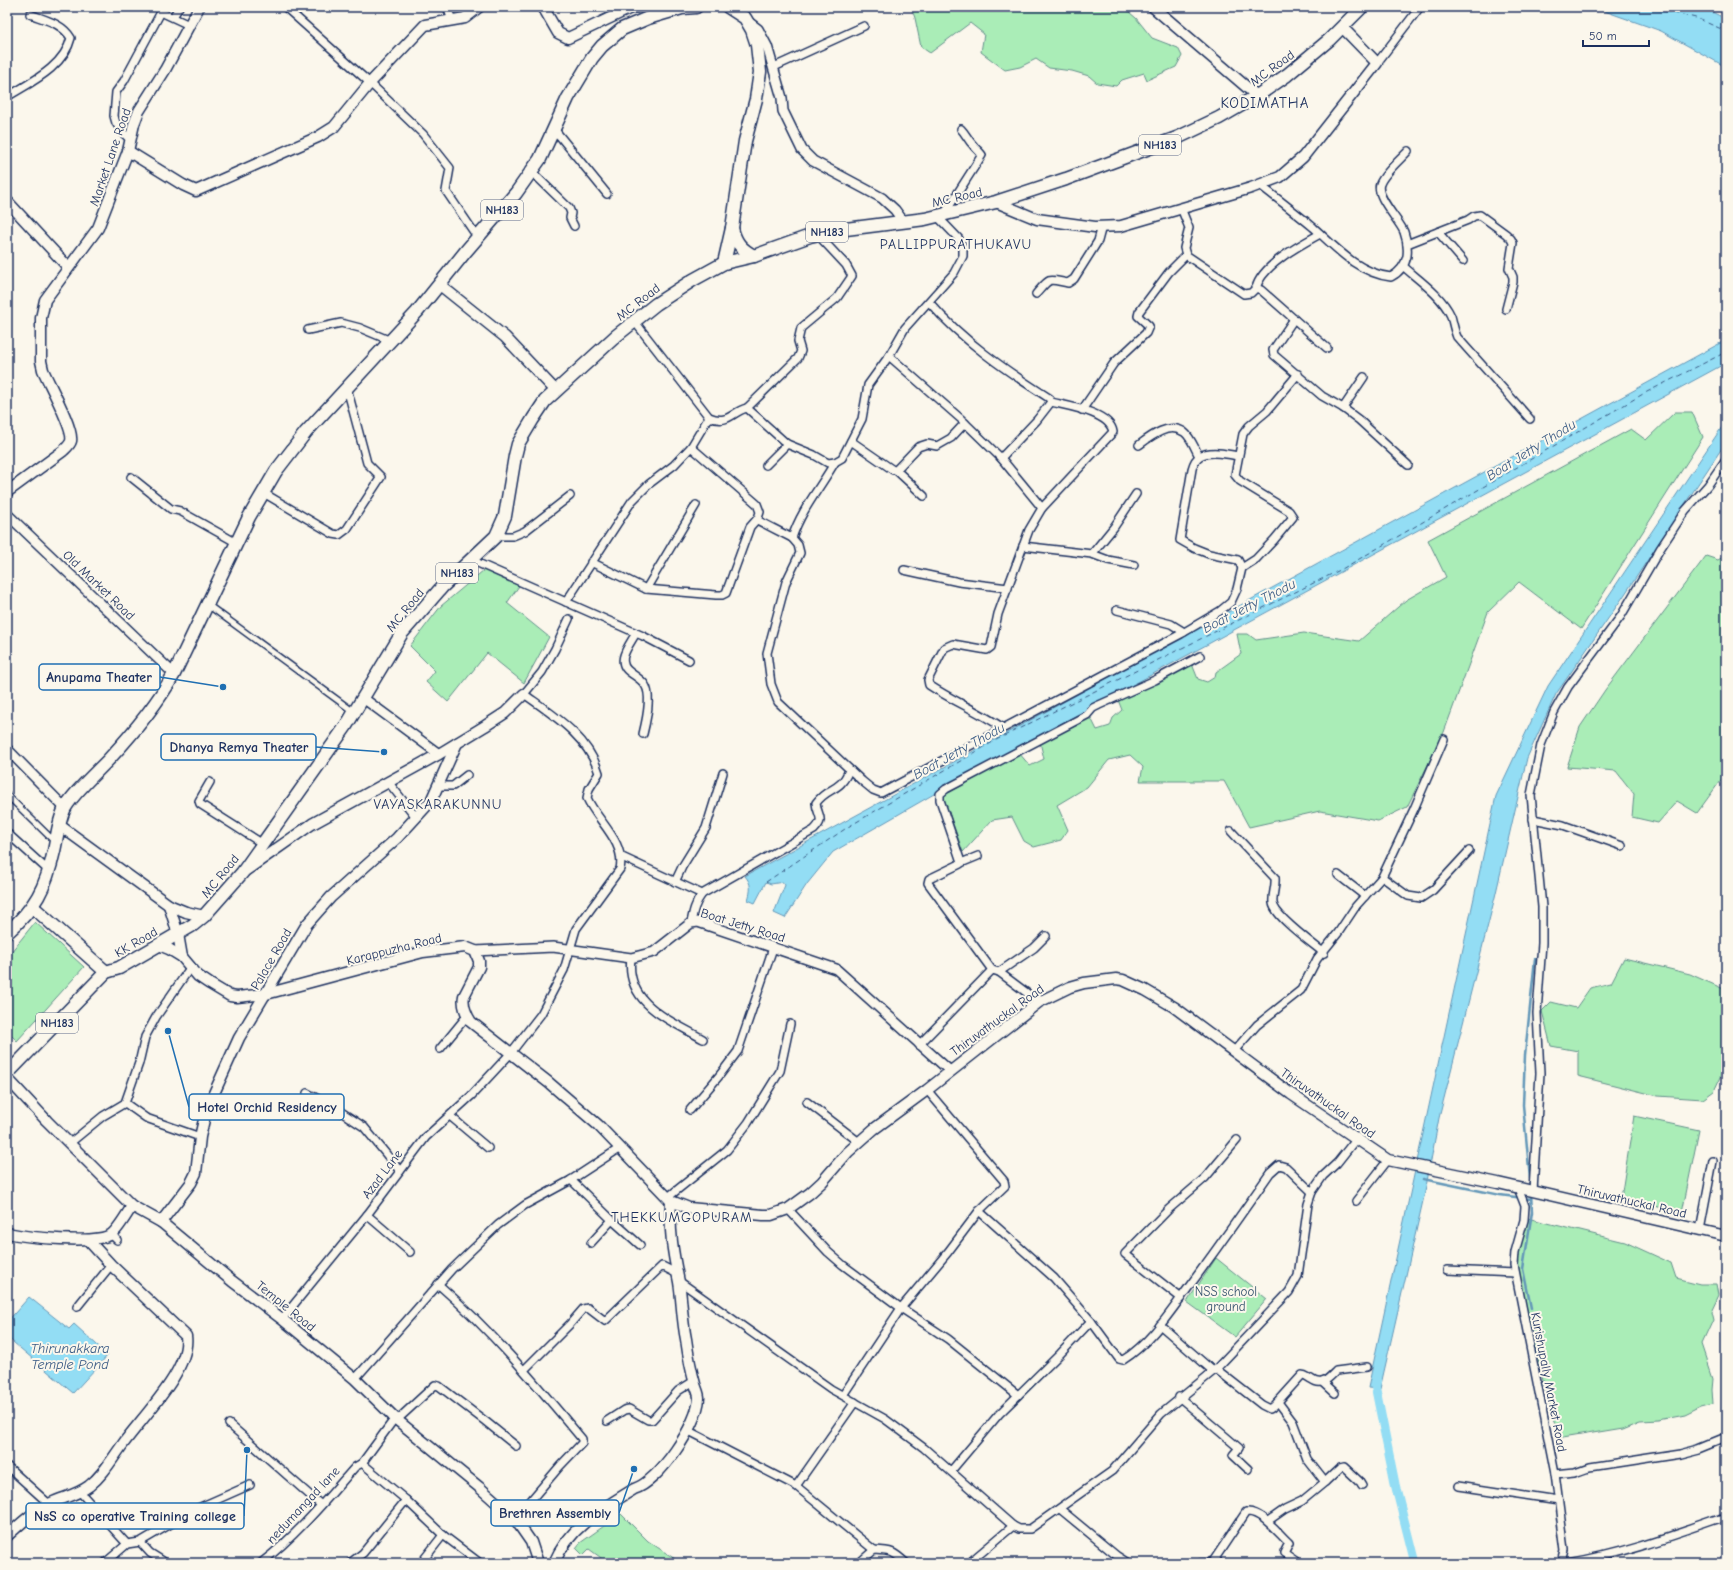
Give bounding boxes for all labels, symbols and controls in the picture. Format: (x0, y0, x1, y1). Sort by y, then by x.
scale bar (1583, 22, 1649, 48)
text: 50 m (1589, 29, 1617, 43)
street label: MC Road (1247, 47, 1297, 89)
district label: KODIMATHA (1221, 94, 1309, 112)
street label: Market Lane Road (86, 106, 134, 208)
road number: NH183 (1139, 135, 1181, 155)
street label: MC Road (930, 184, 984, 210)
road number: NH183 (481, 200, 523, 220)
road number: NH183 (806, 222, 848, 242)
district label: PALLIPPURATHUKAVU (880, 236, 1032, 253)
street label: MC Road (613, 280, 663, 324)
water label: Boat Jetty Thodu (1483, 416, 1579, 484)
street label: Old Market Road (60, 547, 138, 623)
road number: NH183 (436, 563, 478, 583)
water label: Boat Jetty Thodu (1199, 575, 1299, 637)
street label: MC Road (383, 585, 427, 635)
callout: Anupama Theater (39, 664, 160, 690)
text: Anupama Theater (46, 669, 152, 686)
water label: Boat Jetty Thodu (910, 719, 1008, 783)
callout: Dhanya Remya Theater (161, 734, 316, 760)
text: Dhanya Remya Theater (169, 739, 309, 756)
district label: VAYASKARAKUNNU (374, 796, 502, 813)
street label: MC Road (198, 851, 242, 901)
street label: Boat Jetty Road (699, 905, 787, 945)
street label: KK Road (112, 924, 160, 960)
street label: Palace Road (247, 926, 295, 992)
street label: Karappuzha Road (345, 930, 443, 968)
street label: Thiruvathuckal Road (947, 981, 1047, 1059)
road number: NH183 (36, 1013, 78, 1033)
street label: Thiruvathuckal Road (1278, 1065, 1378, 1141)
callout: Hotel Orchid Residency (189, 1094, 344, 1120)
text: Hotel Orchid Residency (197, 1099, 337, 1116)
street label: Azad Lane (359, 1146, 406, 1201)
street label: Thiruvathuckal Road (1576, 1181, 1688, 1221)
district label: THEKKUMGOPURAM (611, 1209, 753, 1226)
street label: Temple Road (253, 1278, 319, 1334)
park label: NSS school ground (1195, 1284, 1257, 1314)
street label: Kurishupally Market Road (1528, 1311, 1570, 1453)
water label: Thirunakkara Temple Pond (31, 1340, 109, 1373)
street label: nedumangad lane (263, 1463, 343, 1547)
callout: Brethren Assembly (491, 1500, 619, 1526)
callout: NsS co operative Training college (26, 1503, 244, 1529)
text: Brethren Assembly (499, 1505, 612, 1522)
text: NsS co operative Training college (34, 1508, 236, 1525)

